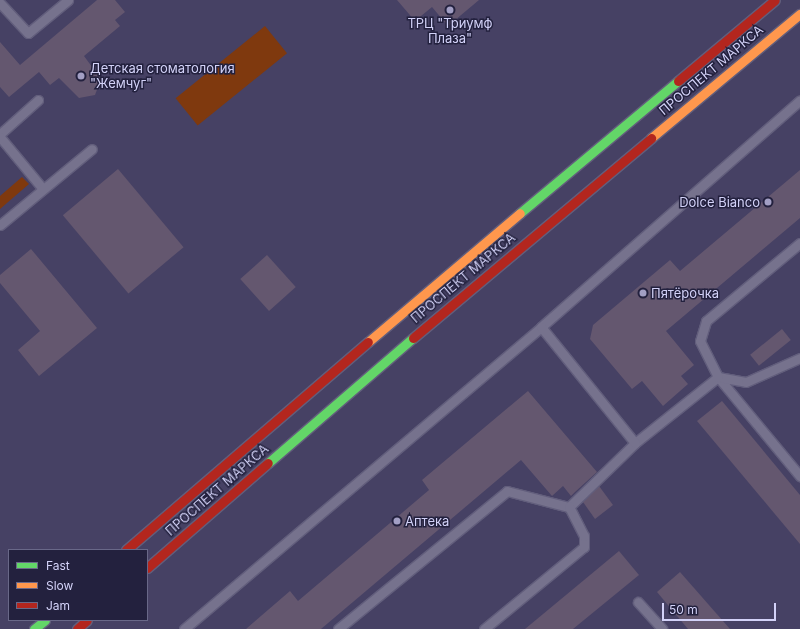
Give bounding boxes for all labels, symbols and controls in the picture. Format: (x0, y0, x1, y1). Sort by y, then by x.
marker: ТРЦ "Триумф Плаза" (445, 5, 455, 15)
place label: ТРЦ "Триумф Плаза" (407, 16, 493, 47)
street label: ПРОСПЕКТ МАРКСА (656, 22, 766, 118)
place label: Детская стоматология "Жемчуг" (90, 61, 235, 92)
marker: Детская стоматология "Жемчуг" (75, 70, 87, 82)
place label: Dolce Bianco (679, 194, 760, 210)
marker: Dolce Bianco (763, 197, 773, 207)
street label: ПРОСПЕКТ МАРКСА (408, 230, 518, 326)
place label: Пятёрочка (651, 285, 719, 301)
marker: Пятёрочка (638, 288, 648, 298)
street label: ПРОСПЕКТ МАРКСА (162, 441, 272, 539)
place label: Аптека (405, 513, 449, 529)
marker: Аптека (392, 516, 402, 526)
legend (8, 549, 148, 621)
text: Fast (46, 558, 70, 573)
text: Slow (46, 578, 73, 593)
scale bar (664, 595, 778, 621)
text: Jam (46, 598, 70, 613)
text: 50 m (669, 602, 698, 617)

